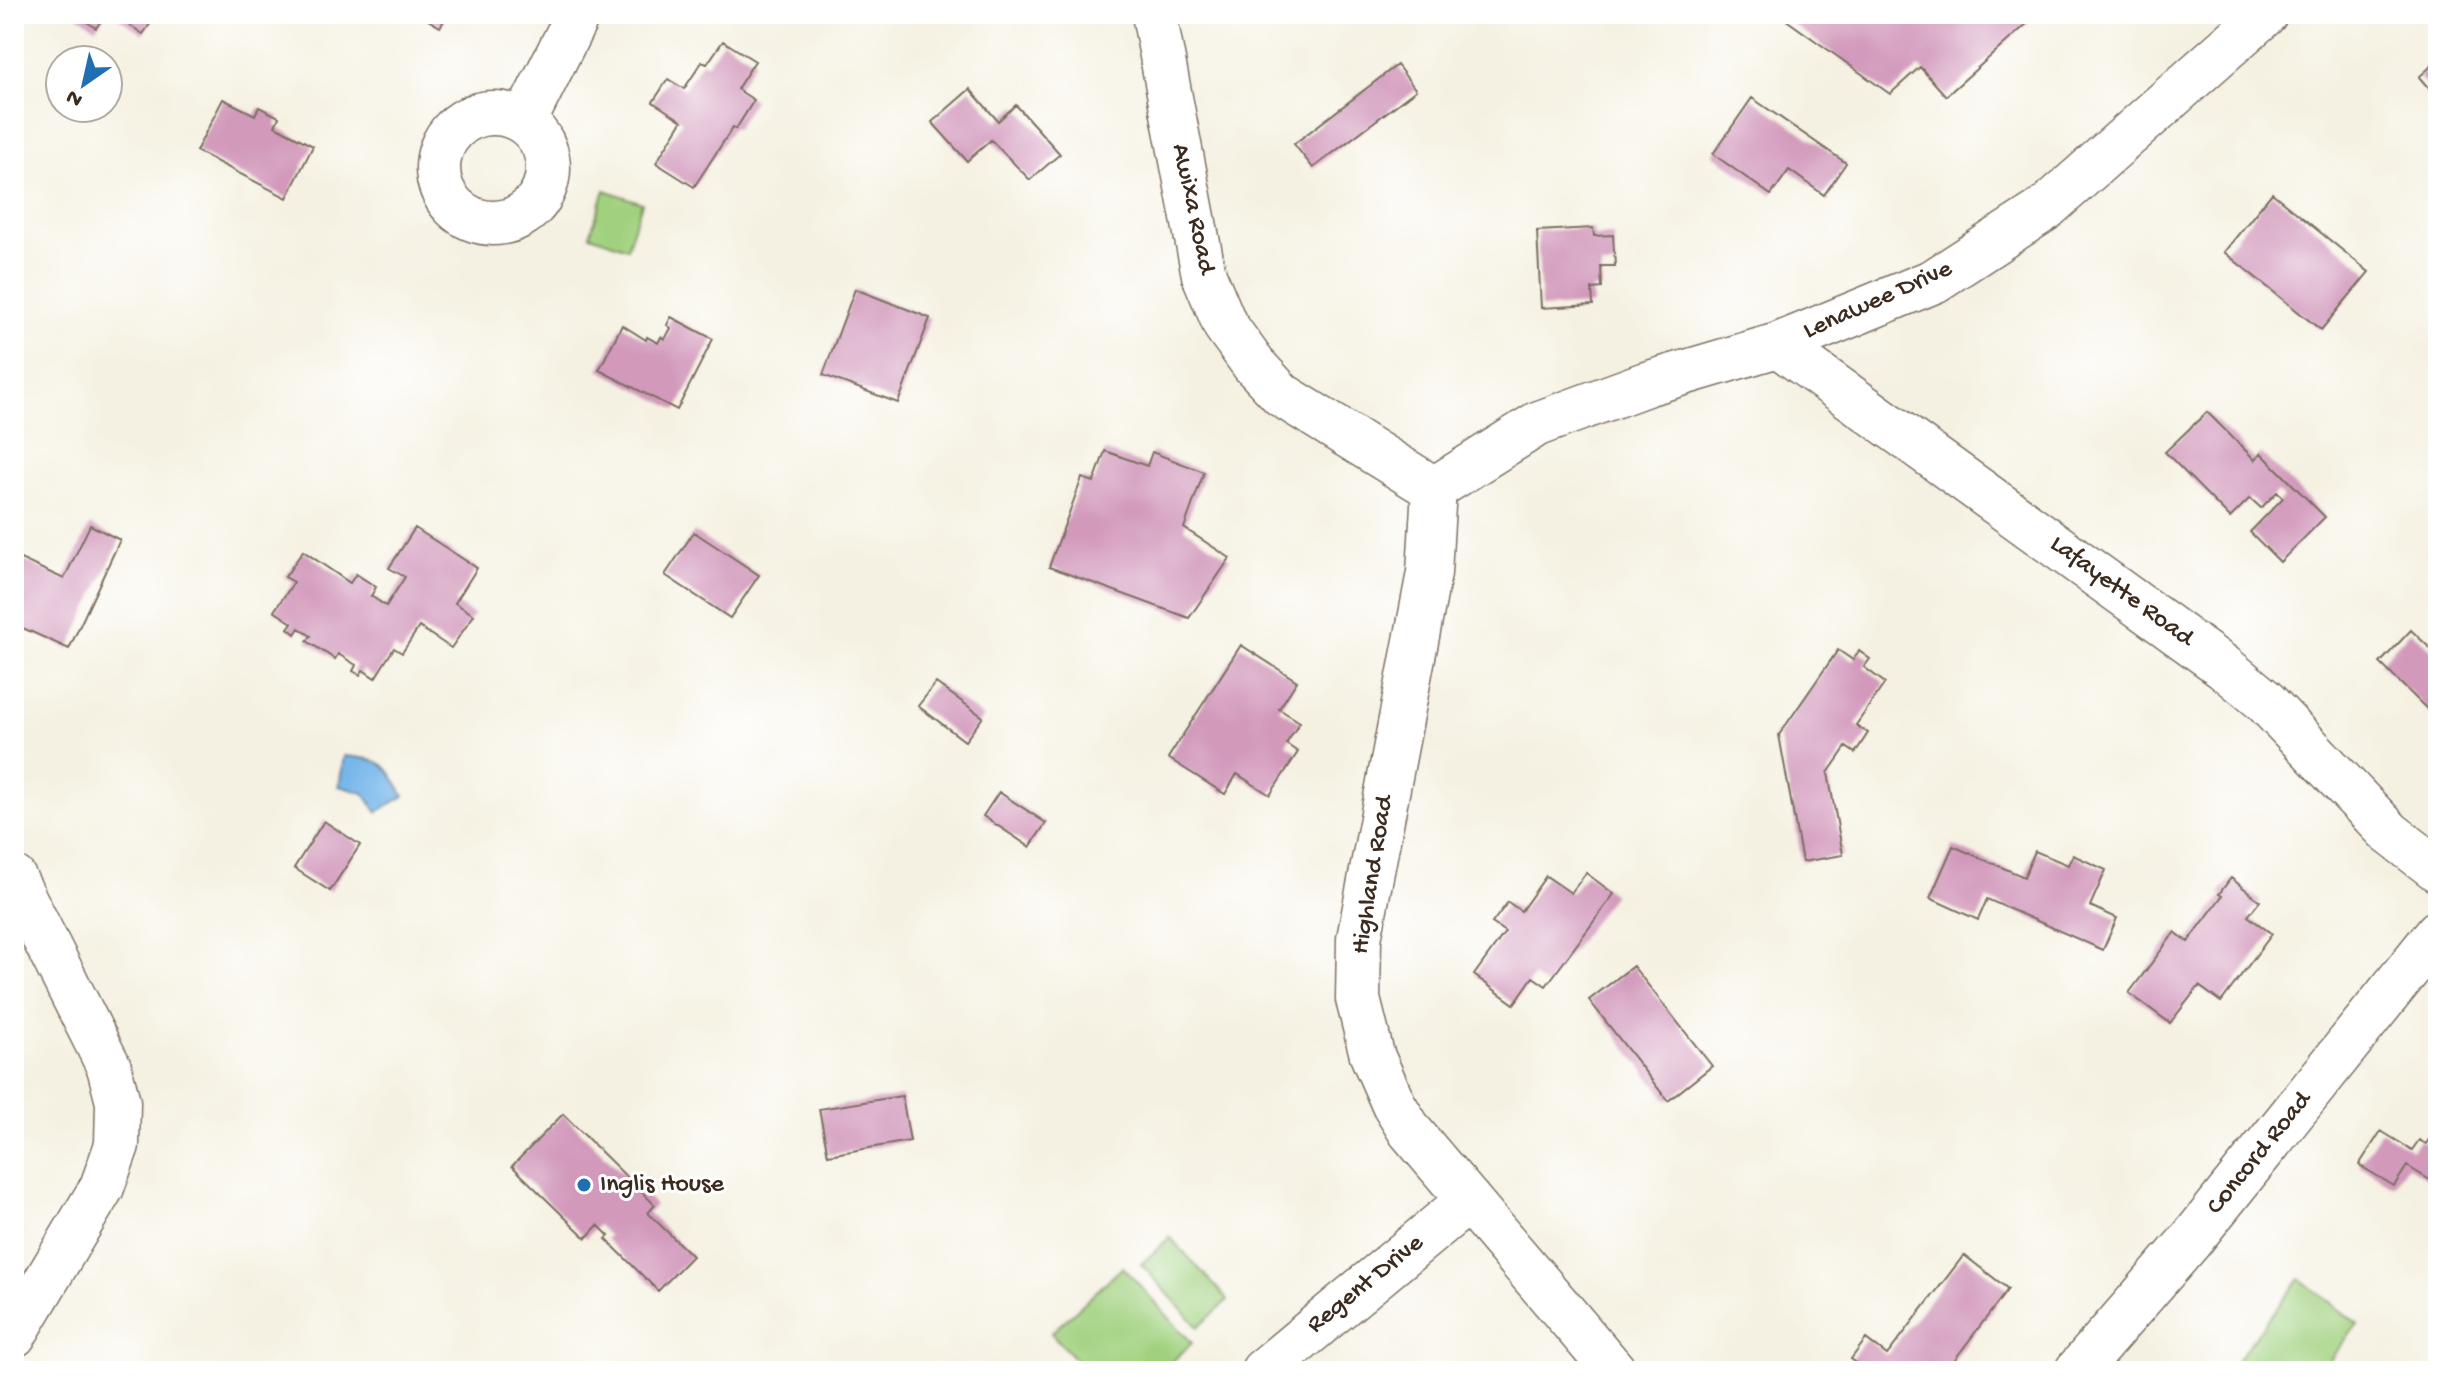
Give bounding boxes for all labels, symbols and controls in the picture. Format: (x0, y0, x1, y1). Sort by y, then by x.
north arrow (44, 44, 124, 124)
text: N (62, 82, 88, 112)
street label: Awixa Road (1163, 141, 1221, 279)
street label: Lenawee Drive (1799, 254, 1958, 348)
street label: Lafayette Road (2043, 529, 2200, 656)
street label: Highland Road (1346, 792, 1402, 956)
street label: Concord Road (2201, 1085, 2320, 1222)
place label: Inglis House (600, 1170, 725, 1201)
marker: Inglis House (575, 1176, 593, 1194)
street label: Regent Drive (1301, 1228, 1431, 1341)

